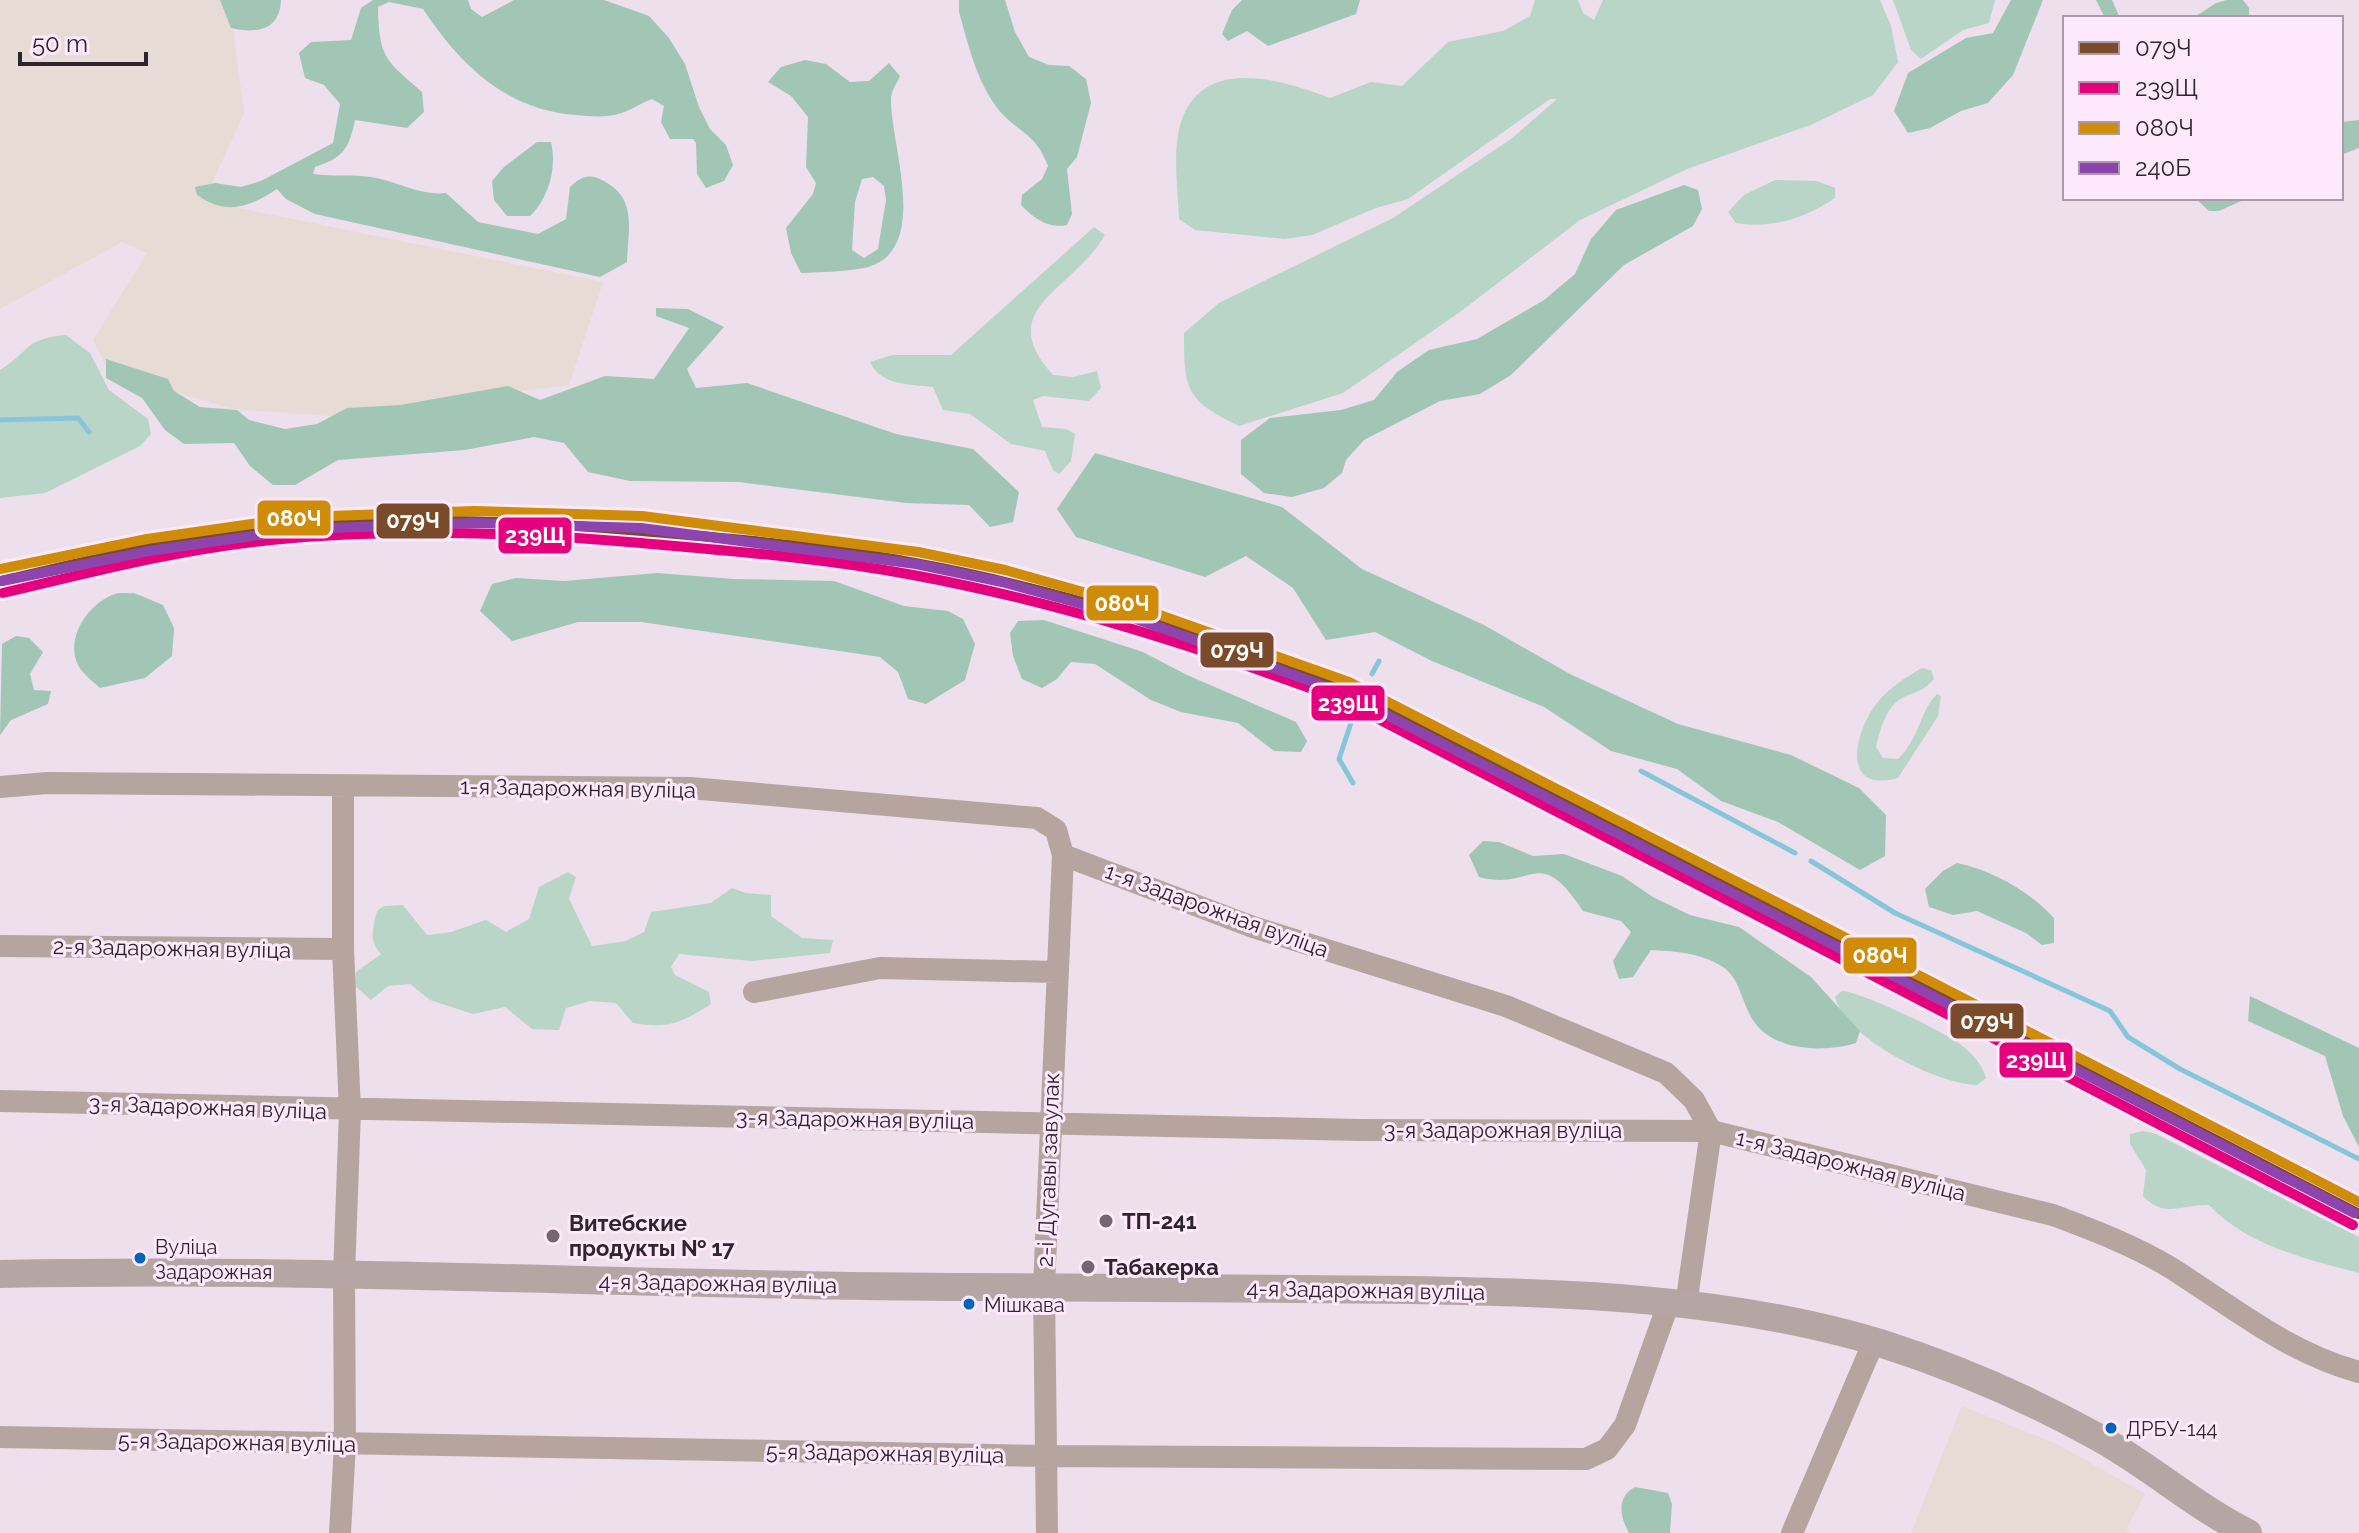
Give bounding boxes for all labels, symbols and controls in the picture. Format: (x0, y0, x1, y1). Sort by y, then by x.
scale bar (20, 16, 146, 66)
legend (2063, 16, 2343, 200)
text: 50 m (32, 29, 88, 58)
text: 079Ч (2135, 33, 2192, 62)
text: 239Щ (2135, 73, 2198, 102)
text: 080Ч (2135, 113, 2194, 142)
text: 240Б (2135, 153, 2191, 182)
line badge: 080Ч (256, 499, 332, 537)
line badge: 079Ч (375, 502, 451, 540)
text: 080Ч (266, 505, 322, 531)
text: 079Ч (386, 507, 440, 533)
line badge: 239Щ (497, 516, 573, 555)
text: 239Щ (505, 522, 565, 548)
line badge: 080Ч (1085, 584, 1160, 622)
text: 080Ч (1094, 590, 1150, 616)
line badge: 079Ч (1199, 631, 1275, 669)
text: 079Ч (1210, 637, 1264, 663)
line badge: 239Щ (1310, 684, 1386, 722)
text: 239Щ (1318, 690, 1378, 716)
street label: 1-я Задарожная вуліца (460, 773, 696, 803)
street label: 1-я Задарожная вуліца (1102, 857, 1332, 963)
street label: 2-я Задарожная вуліца (53, 933, 291, 963)
line badge: 080Ч (1842, 936, 1918, 975)
text: 080Ч (1852, 942, 1908, 968)
line badge: 079Ч (1949, 1002, 2025, 1040)
text: 079Ч (1960, 1008, 2014, 1034)
line badge: 239Щ (1998, 1041, 2074, 1079)
text: 239Щ (2006, 1047, 2066, 1073)
street label: 2-і Дугавы завулак (1032, 1072, 1064, 1268)
street label: 3-я Задарожная вуліца (88, 1090, 328, 1124)
street label: 3-я Задарожная вуліца (736, 1104, 974, 1134)
street label: 3-я Задарожная вуліца (1384, 1117, 1622, 1143)
street label: 1-я Задарожная вуліца (1733, 1124, 1969, 1206)
place label: ТП-241 (1122, 1208, 1197, 1234)
place label: Витебские продукты № 17 (569, 1210, 735, 1261)
marker: ТП-241 (1097, 1212, 1115, 1230)
marker: Витебские продукты № 17 (544, 1227, 562, 1245)
place label: Вуліца Задарожная (155, 1235, 272, 1284)
marker: Вуліца Задарожная (132, 1250, 148, 1266)
place label: Табакерка (1104, 1254, 1219, 1280)
marker: Табакерка (1079, 1258, 1097, 1276)
street label: 4-я Задарожная вуліца (599, 1268, 837, 1298)
street label: 4-я Задарожная вуліца (1247, 1275, 1485, 1305)
place label: Мішкава (984, 1293, 1065, 1317)
marker: Мішкава (961, 1296, 977, 1312)
place label: ДРБУ-144 (2126, 1417, 2218, 1441)
marker: ДРБУ-144 (2103, 1420, 2119, 1436)
street label: 5-я Задарожная вуліца (118, 1427, 356, 1457)
street label: 5-я Задарожная вуліца (766, 1438, 1004, 1468)

